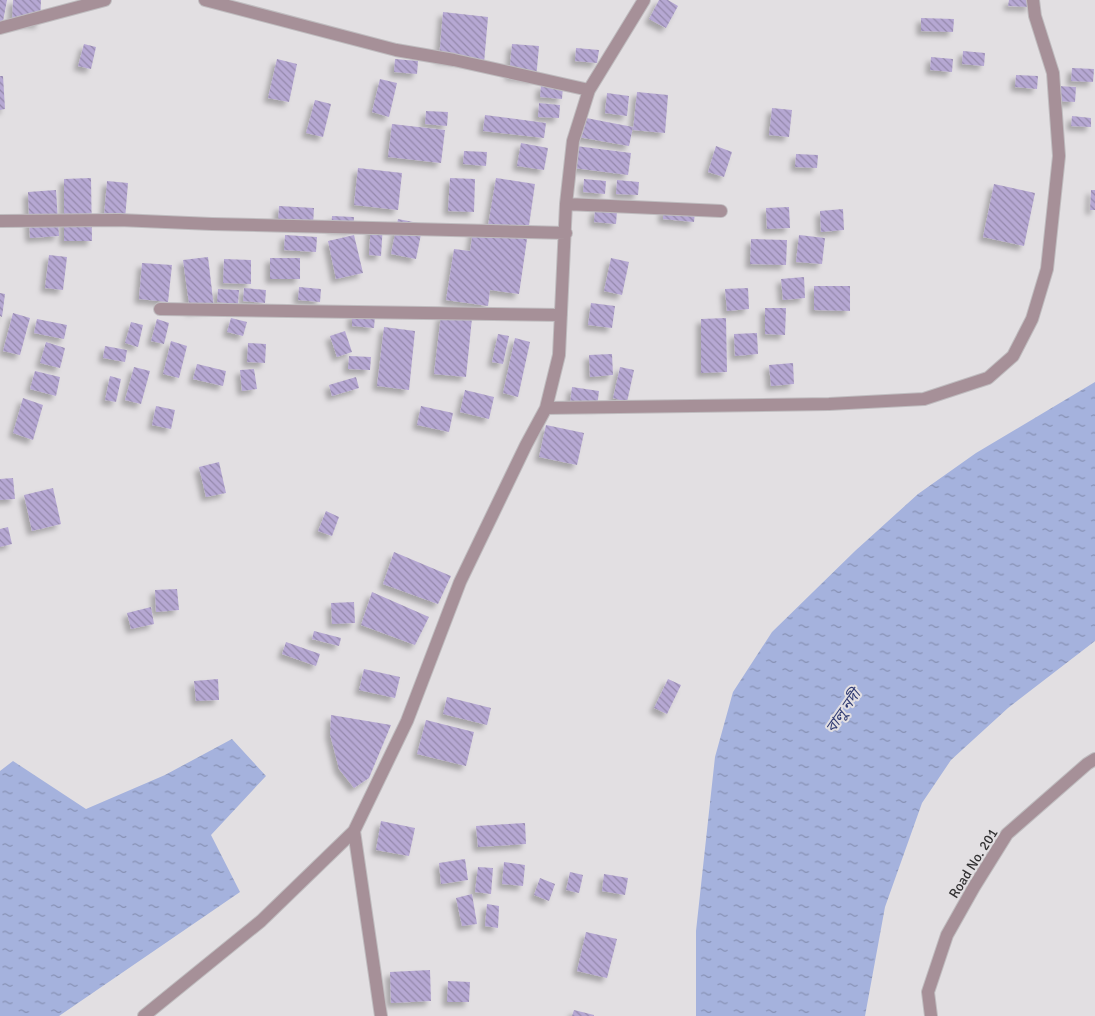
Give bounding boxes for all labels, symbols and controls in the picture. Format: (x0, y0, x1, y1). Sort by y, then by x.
water label: বালু নদী (822, 684, 866, 736)
street label: Road No. 201 (945, 825, 1002, 901)

